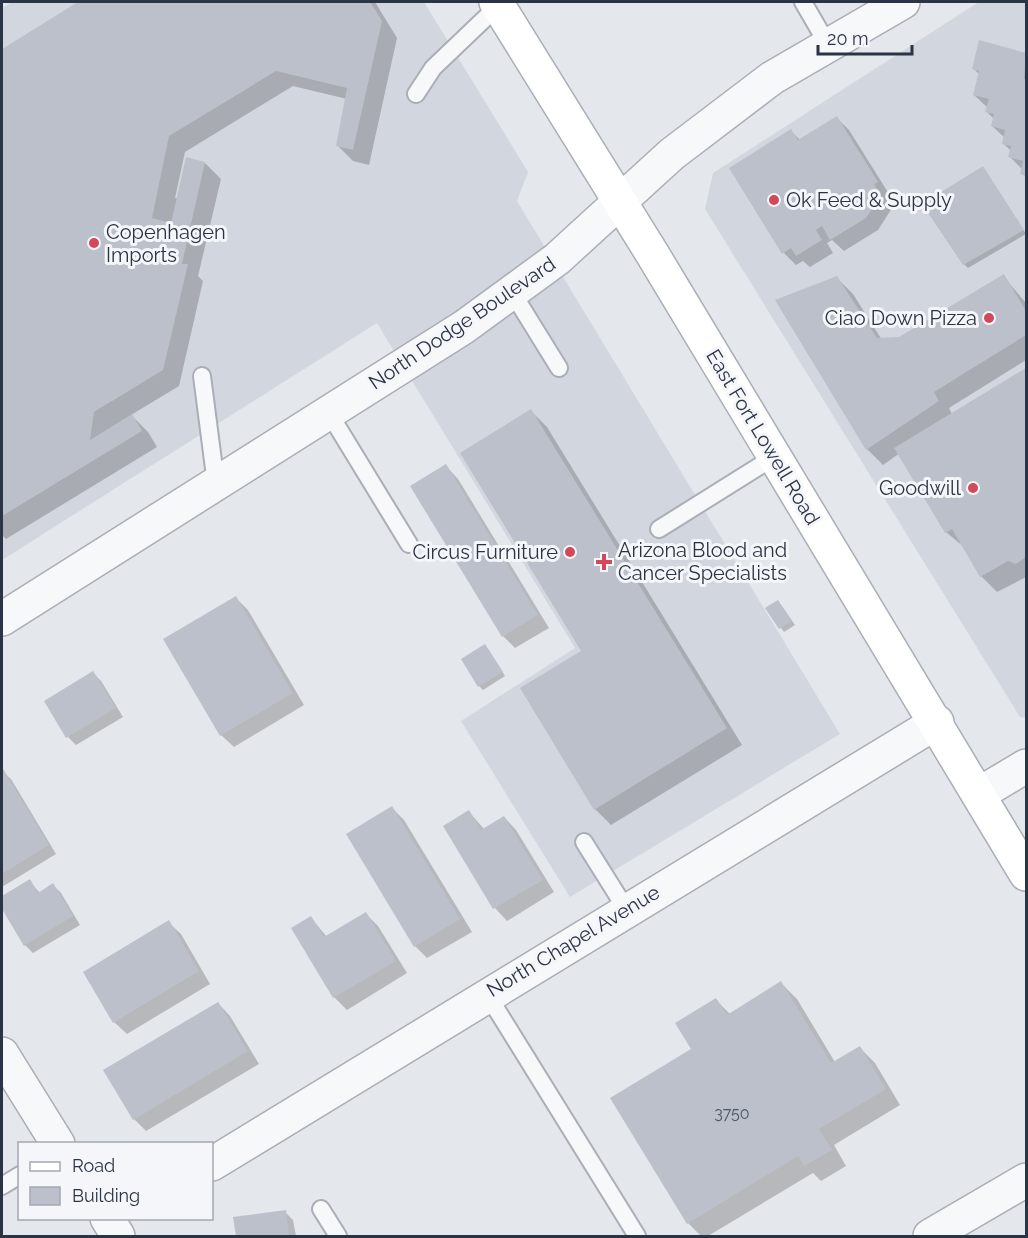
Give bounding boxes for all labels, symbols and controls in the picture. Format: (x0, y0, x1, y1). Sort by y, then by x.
scale bar (818, 18, 912, 56)
text: 20 m (827, 28, 869, 49)
place label: Ok Feed & Supply (786, 188, 952, 212)
marker: Ok Feed & Supply (767, 193, 781, 207)
place label: Copenhagen Imports (106, 220, 226, 267)
marker: Copenhagen Imports (87, 236, 101, 250)
street label: North Dodge Boulevard (364, 252, 560, 394)
place label: Ciao Down Pizza (825, 306, 977, 330)
marker: Ciao Down Pizza (982, 311, 996, 325)
street label: East Fort Lowell Road (701, 345, 825, 529)
place label: Goodwill (879, 476, 962, 500)
marker: Goodwill (966, 481, 980, 495)
place label: Arizona Blood and Cancer Specialists (618, 538, 787, 585)
place label: Circus Furniture (413, 540, 558, 564)
marker: Circus Furniture (563, 545, 577, 559)
marker: Arizona Blood and Cancer Specialists (595, 553, 613, 571)
street label: North Chapel Avenue (482, 880, 664, 1002)
house number: 3750 (714, 1104, 750, 1123)
legend (18, 1142, 213, 1220)
text: Road (72, 1155, 115, 1176)
text: Building (72, 1185, 140, 1206)

